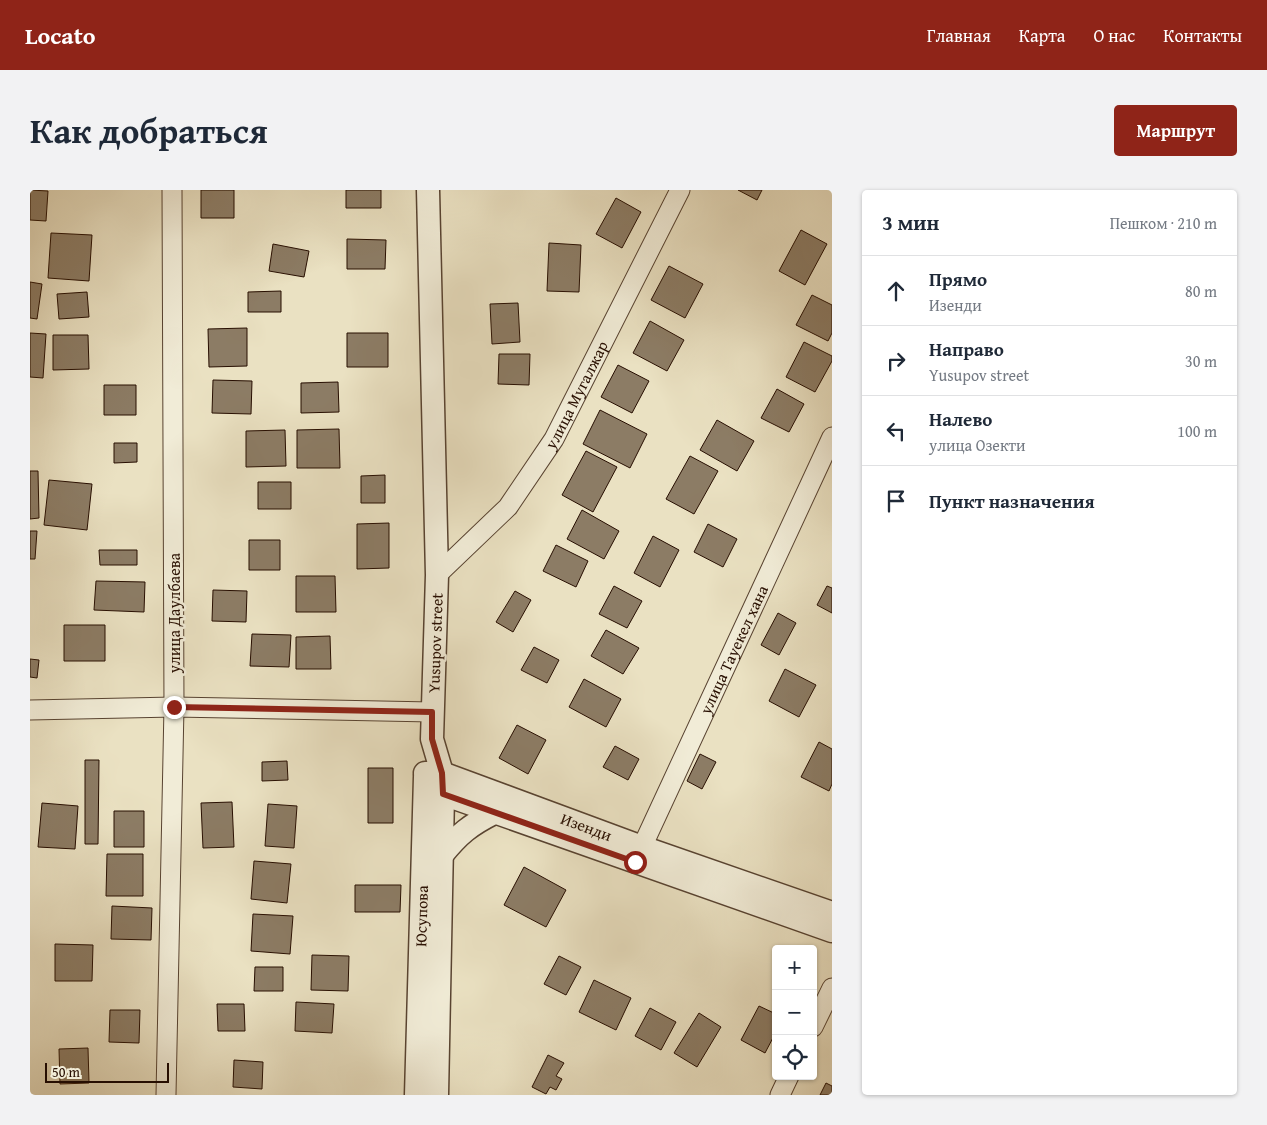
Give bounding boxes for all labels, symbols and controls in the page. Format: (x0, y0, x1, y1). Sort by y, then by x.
text: Locato (25, 18, 96, 53)
text: Главная (927, 22, 991, 49)
text: Карта (1019, 22, 1065, 49)
text: О нас (1093, 22, 1135, 49)
text: Контакты (1163, 22, 1242, 49)
text: Как добраться (30, 105, 268, 156)
button: Маршрут (1114, 105, 1237, 156)
text: 3 мин (882, 207, 939, 238)
text: Пешком · 210 m (1110, 211, 1217, 235)
text: Прямо (929, 265, 987, 293)
icon: ahead (882, 277, 910, 305)
text: 80 m (1185, 279, 1217, 303)
text: Изенди (929, 293, 982, 317)
text: Направо (929, 335, 1004, 363)
street label: улица Мугалжар (538, 336, 614, 455)
icon: right (882, 347, 910, 375)
text: 30 m (1185, 349, 1217, 373)
text: Yusupov street (929, 363, 1029, 387)
text: Налево (929, 405, 992, 433)
icon: left (882, 417, 910, 445)
text: 100 m (1177, 419, 1217, 443)
text: улица Озекти (929, 433, 1026, 457)
icon: arrive (882, 487, 910, 515)
text: Пункт назначения (929, 487, 1095, 515)
street label: улица Даулбаева (162, 552, 186, 674)
street label: улица Тауекел хана (693, 581, 774, 719)
street label: Yusupov street (421, 592, 449, 694)
route end (163, 696, 186, 719)
street label: Изенди (558, 806, 616, 847)
route start (624, 851, 647, 874)
street label: Юсупова (408, 885, 434, 947)
map controls (772, 945, 817, 1080)
button: + (772, 945, 817, 990)
button: − (772, 990, 817, 1035)
button: locate (772, 1035, 817, 1080)
scale bar (45, 1060, 169, 1083)
text: 50 m (52, 1062, 80, 1082)

